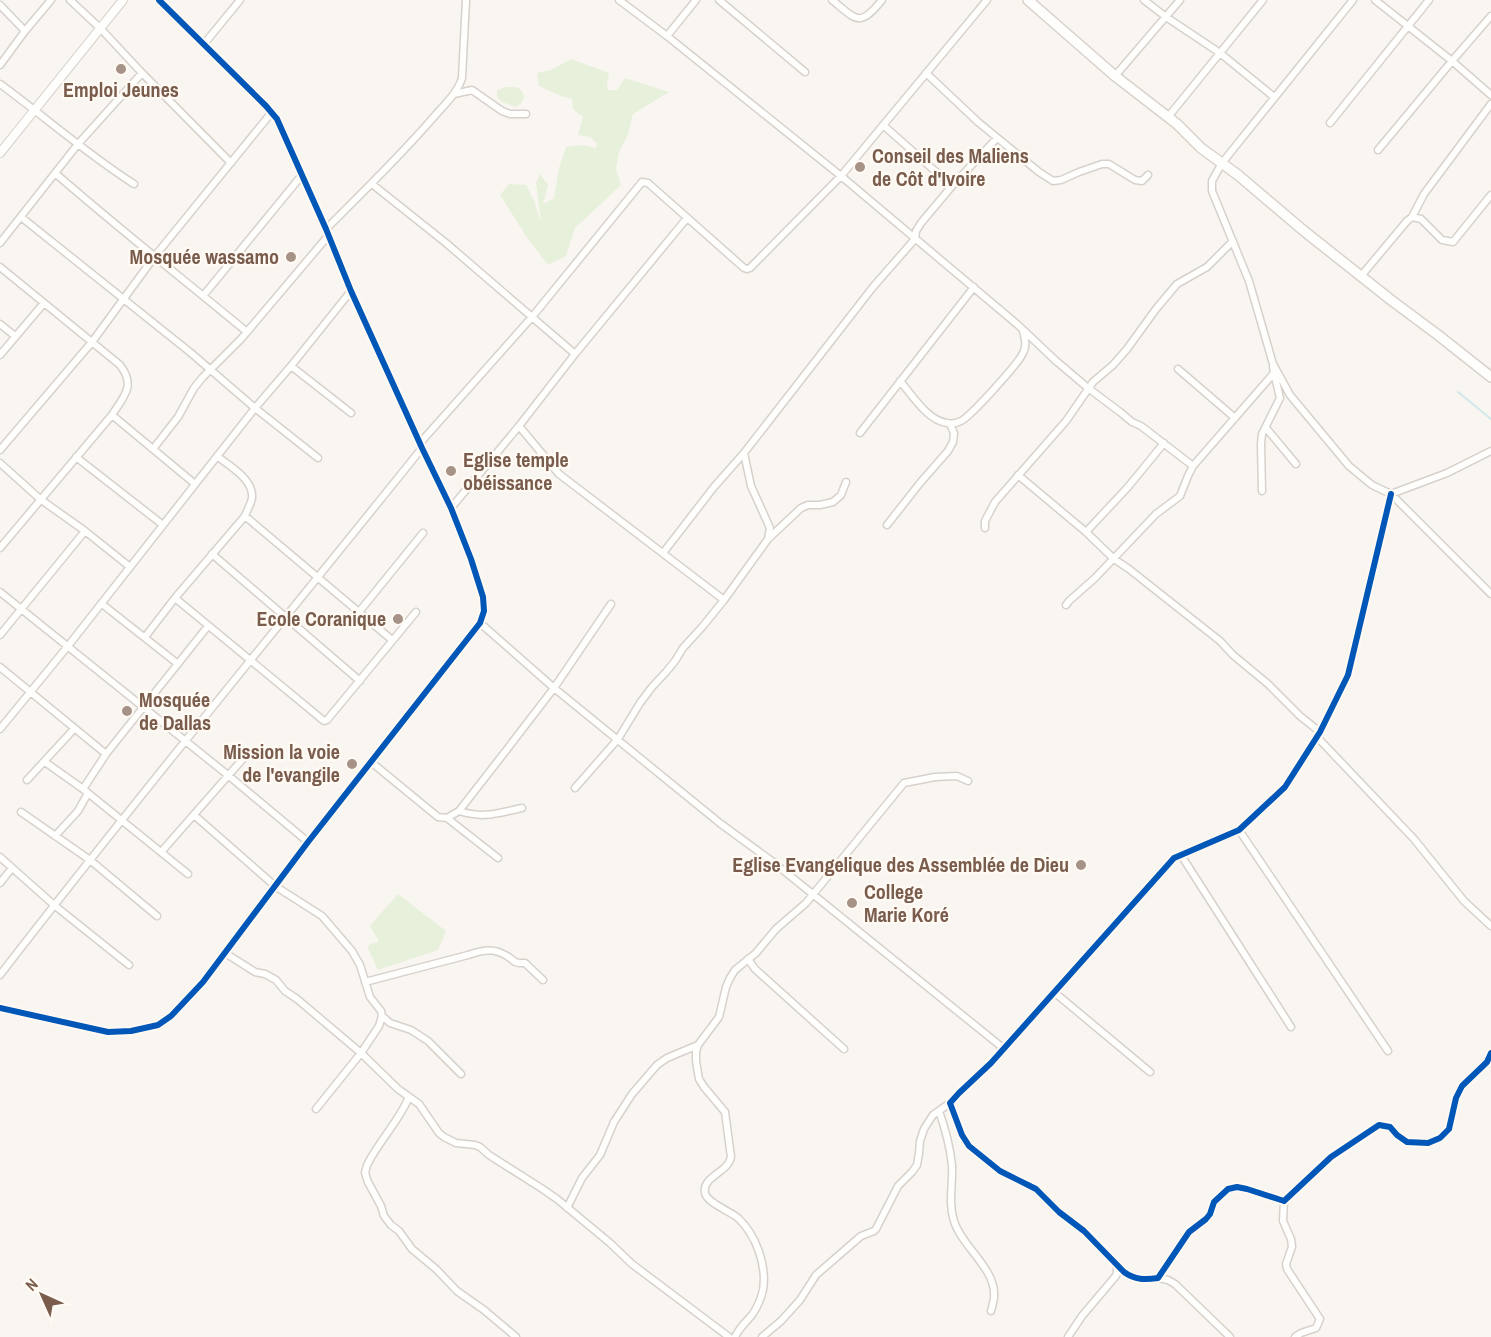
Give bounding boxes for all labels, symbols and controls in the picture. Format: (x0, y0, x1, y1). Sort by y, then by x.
marker: Emploi Jeunes (114, 62, 128, 76)
place label: Emploi Jeunes (63, 76, 179, 103)
place label: Conseil des Maliens de Côt d'Ivoire (872, 142, 1029, 192)
marker: Conseil des Maliens de Côt d'Ivoire (853, 160, 867, 174)
place label: Mosquée wassamo (130, 243, 279, 270)
marker: Mosquée wassamo (284, 250, 298, 264)
place label: Eglise temple obéissance (463, 446, 569, 496)
marker: Eglise temple obéissance (444, 464, 458, 478)
place label: Ecole Coranique (257, 605, 386, 632)
marker: Ecole Coranique (391, 612, 405, 626)
place label: Mosquée de Dallas (139, 686, 211, 736)
marker: Mosquée de Dallas (120, 704, 134, 718)
place label: Mission la voie de l'evangile (223, 738, 340, 788)
marker: Mission la voie de l'evangile (345, 757, 359, 771)
place label: Eglise Evangelique des Assemblée de Dieu (732, 851, 1069, 878)
marker: Eglise Evangelique des Assemblée de Dieu (1074, 858, 1088, 872)
place label: College Marie Koré (864, 878, 949, 928)
marker: College Marie Koré (845, 896, 859, 910)
north arrow (12, 1265, 72, 1325)
text: N (20, 1273, 43, 1296)

